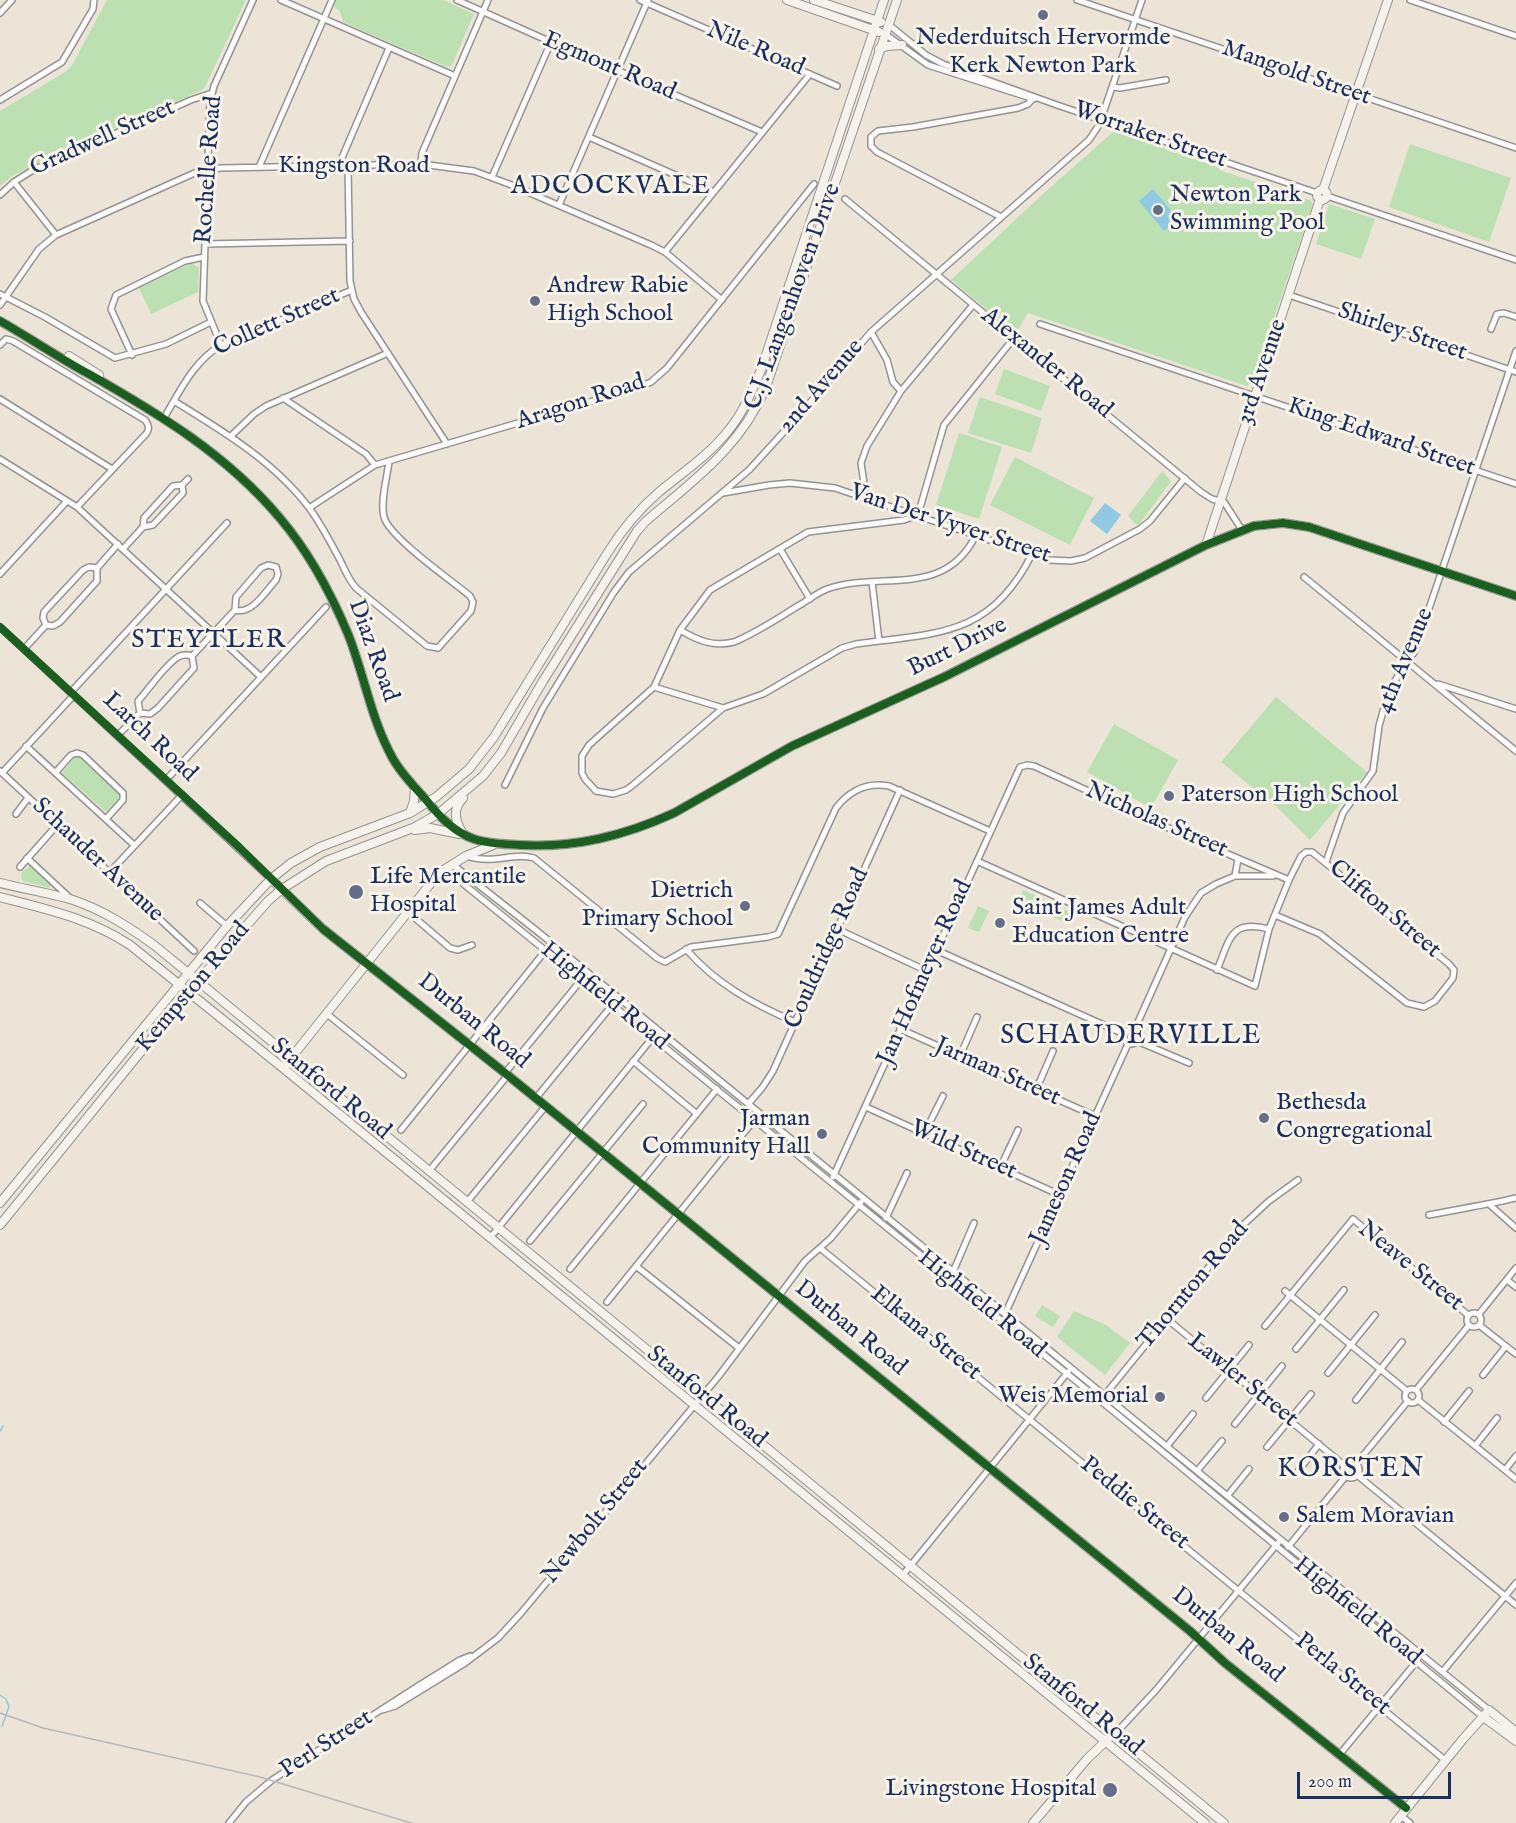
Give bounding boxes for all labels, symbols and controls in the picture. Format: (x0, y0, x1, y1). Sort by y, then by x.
marker: Nederduitsch Hervormde Kerk Newton Park (1036, 8, 1050, 22)
street label: Nile Road (702, 16, 808, 84)
place label: Nederduitsch Hervormde Kerk Newton Park (916, 25, 1170, 81)
street label: Egmont Road (538, 26, 680, 108)
street label: Mangold Street (1218, 35, 1374, 113)
street label: Gradwell Street (26, 94, 180, 184)
street label: Rochelle Road (190, 95, 230, 245)
street label: Worraker Street (1070, 96, 1230, 176)
street label: Kingston Road (278, 153, 430, 181)
district label: ADCOCKVALE (511, 172, 711, 204)
street label: C.J. Langenhoven Drive (740, 180, 848, 414)
place label: Newton Park Swimming Pool (1170, 182, 1324, 238)
marker: Newton Park Swimming Pool (1151, 203, 1165, 217)
place label: Andrew Rabie High School (547, 273, 688, 329)
street label: Collett Street (209, 282, 345, 364)
marker: Andrew Rabie High School (528, 294, 542, 308)
street label: Shirley Street (1334, 297, 1470, 369)
street label: Alexander Road (975, 302, 1117, 426)
street label: 3rd Avenue (1232, 316, 1294, 428)
street label: 2nd Avenue (773, 334, 871, 440)
street label: Aragon Road (513, 369, 649, 437)
street label: King Edward Street (1283, 392, 1479, 484)
street label: Van Der Vyver Street (846, 479, 1054, 571)
street label: Diaz Road (340, 596, 404, 706)
street label: 4th Avenue (1371, 604, 1441, 718)
street label: Burt Drive (904, 612, 1012, 684)
district label: STEYTLER (131, 626, 287, 658)
street label: Larch Road (96, 687, 202, 789)
street label: Nicholas Street (1080, 777, 1232, 865)
place label: Paterson High School (1181, 782, 1398, 810)
marker: Paterson High School (1162, 789, 1176, 803)
street label: Schauder Avenue (25, 793, 169, 929)
street label: Clifton Street (1322, 855, 1446, 965)
place label: Life Mercantile Hospital (370, 864, 526, 920)
street label: Couldridge Road (780, 864, 876, 1034)
street label: Jan Hofmeyer Road (872, 876, 980, 1070)
place label: Dietrich Primary School (581, 878, 733, 934)
marker: Life Mercantile Hospital (347, 883, 365, 901)
place label: Saint James Adult Education Centre (1012, 895, 1189, 951)
marker: Dietrich Primary School (738, 899, 752, 913)
marker: Saint James Adult Education Centre (993, 916, 1007, 930)
street label: Kempston Road (131, 917, 257, 1059)
street label: Highfield Road (534, 937, 674, 1057)
street label: Durban Road (411, 968, 535, 1076)
district label: SCHAUDERVILLE (1000, 1021, 1262, 1053)
street label: Jarman Street (930, 1032, 1064, 1114)
street label: Stanford Road (264, 1033, 396, 1147)
place label: Bethesda Congregational (1276, 1090, 1432, 1146)
place label: Jarman Community Hall (642, 1106, 810, 1162)
street label: Jameson Road (1025, 1108, 1109, 1250)
marker: Bethesda Congregational (1257, 1111, 1271, 1125)
street label: Wild Street (905, 1115, 1021, 1187)
marker: Jarman Community Hall (815, 1127, 829, 1141)
street label: Thornton Road (1132, 1216, 1256, 1356)
street label: Neave Street (1351, 1216, 1469, 1318)
street label: Highfield Road (911, 1245, 1051, 1365)
street label: Durban Road (788, 1275, 912, 1383)
street label: Elkana Street (864, 1281, 986, 1387)
street label: Lawler Street (1181, 1328, 1303, 1434)
street label: Stanford Road (640, 1341, 772, 1455)
place label: Weis Memorial (998, 1383, 1148, 1411)
marker: Weis Memorial (1153, 1390, 1167, 1404)
street label: Peddie Street (1074, 1451, 1194, 1557)
street label: Newbolt Street (537, 1454, 655, 1590)
district label: KORSTEN (1277, 1454, 1425, 1486)
place label: Salem Moravian (1296, 1503, 1454, 1531)
marker: Salem Moravian (1277, 1510, 1291, 1524)
street label: Highfield Road (1287, 1552, 1427, 1672)
street label: Durban Road (1165, 1582, 1289, 1690)
street label: Perla Street (1288, 1628, 1396, 1722)
street label: Stanford Road (1016, 1649, 1148, 1763)
street label: Perl Street (275, 1704, 379, 1786)
scale bar (1300, 1760, 1454, 1798)
text: 200 m (1308, 1771, 1352, 1794)
place label: Livingstone Hospital (885, 1776, 1096, 1804)
marker: Livingstone Hospital (1101, 1781, 1119, 1799)

